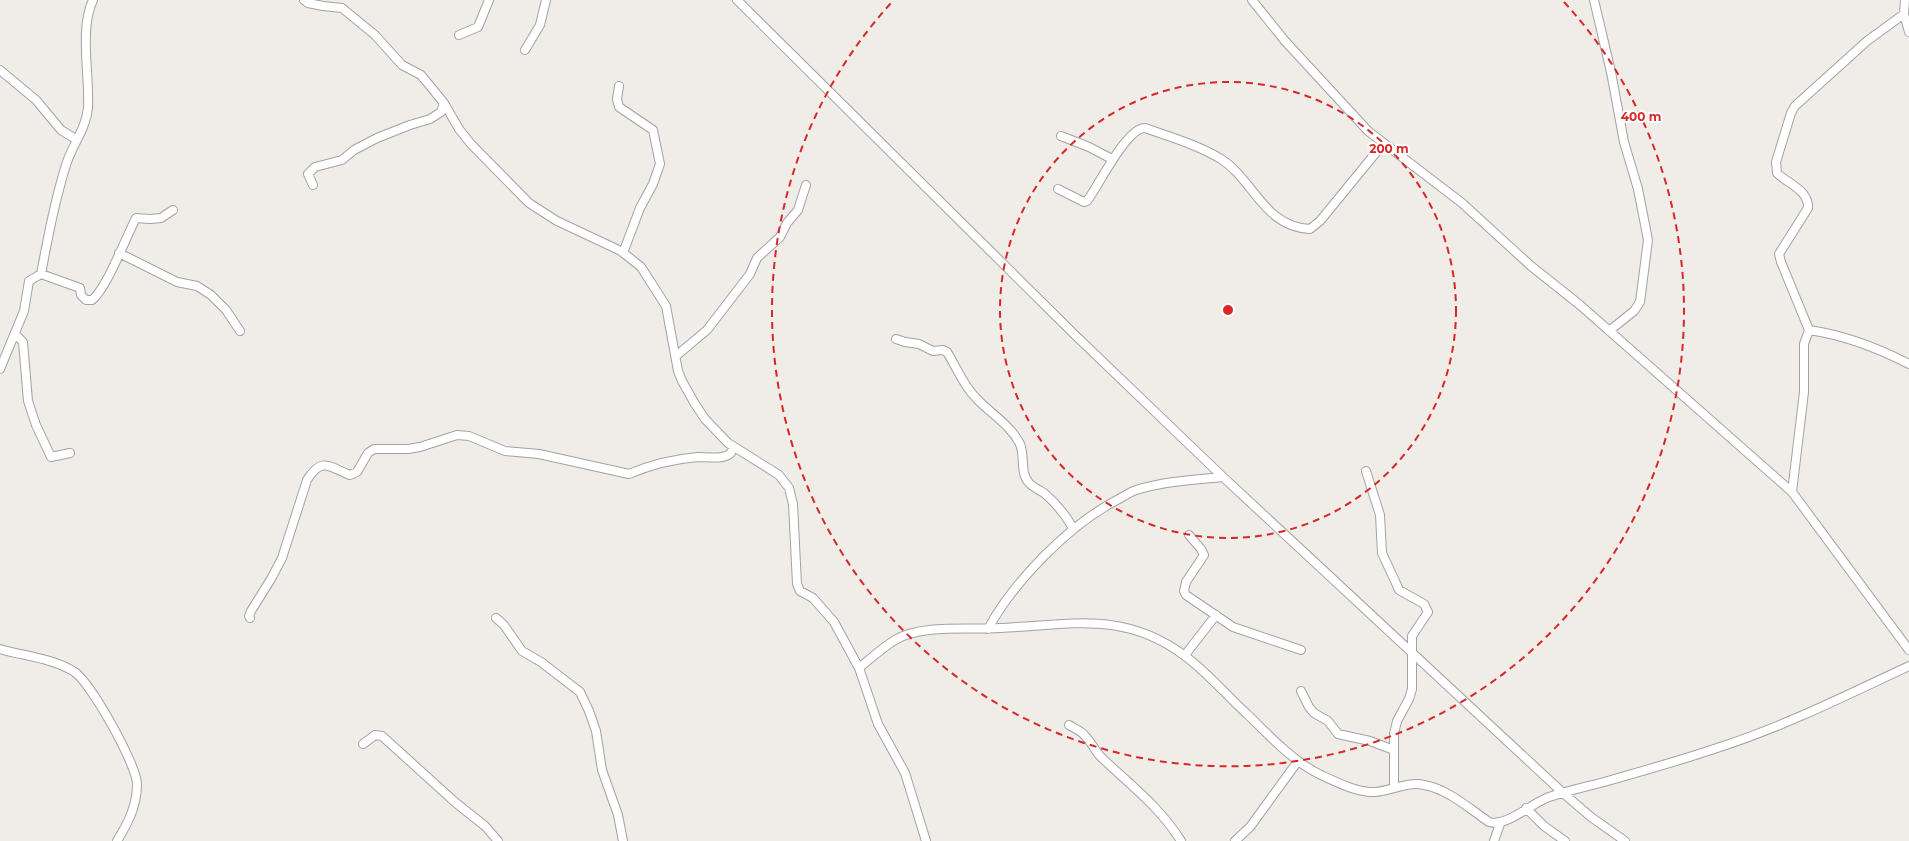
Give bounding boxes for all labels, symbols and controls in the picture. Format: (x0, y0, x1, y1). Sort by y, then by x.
text: 400 m (1621, 109, 1661, 124)
text: 200 m (1369, 141, 1409, 156)
centre of rings (1221, 303, 1235, 317)

